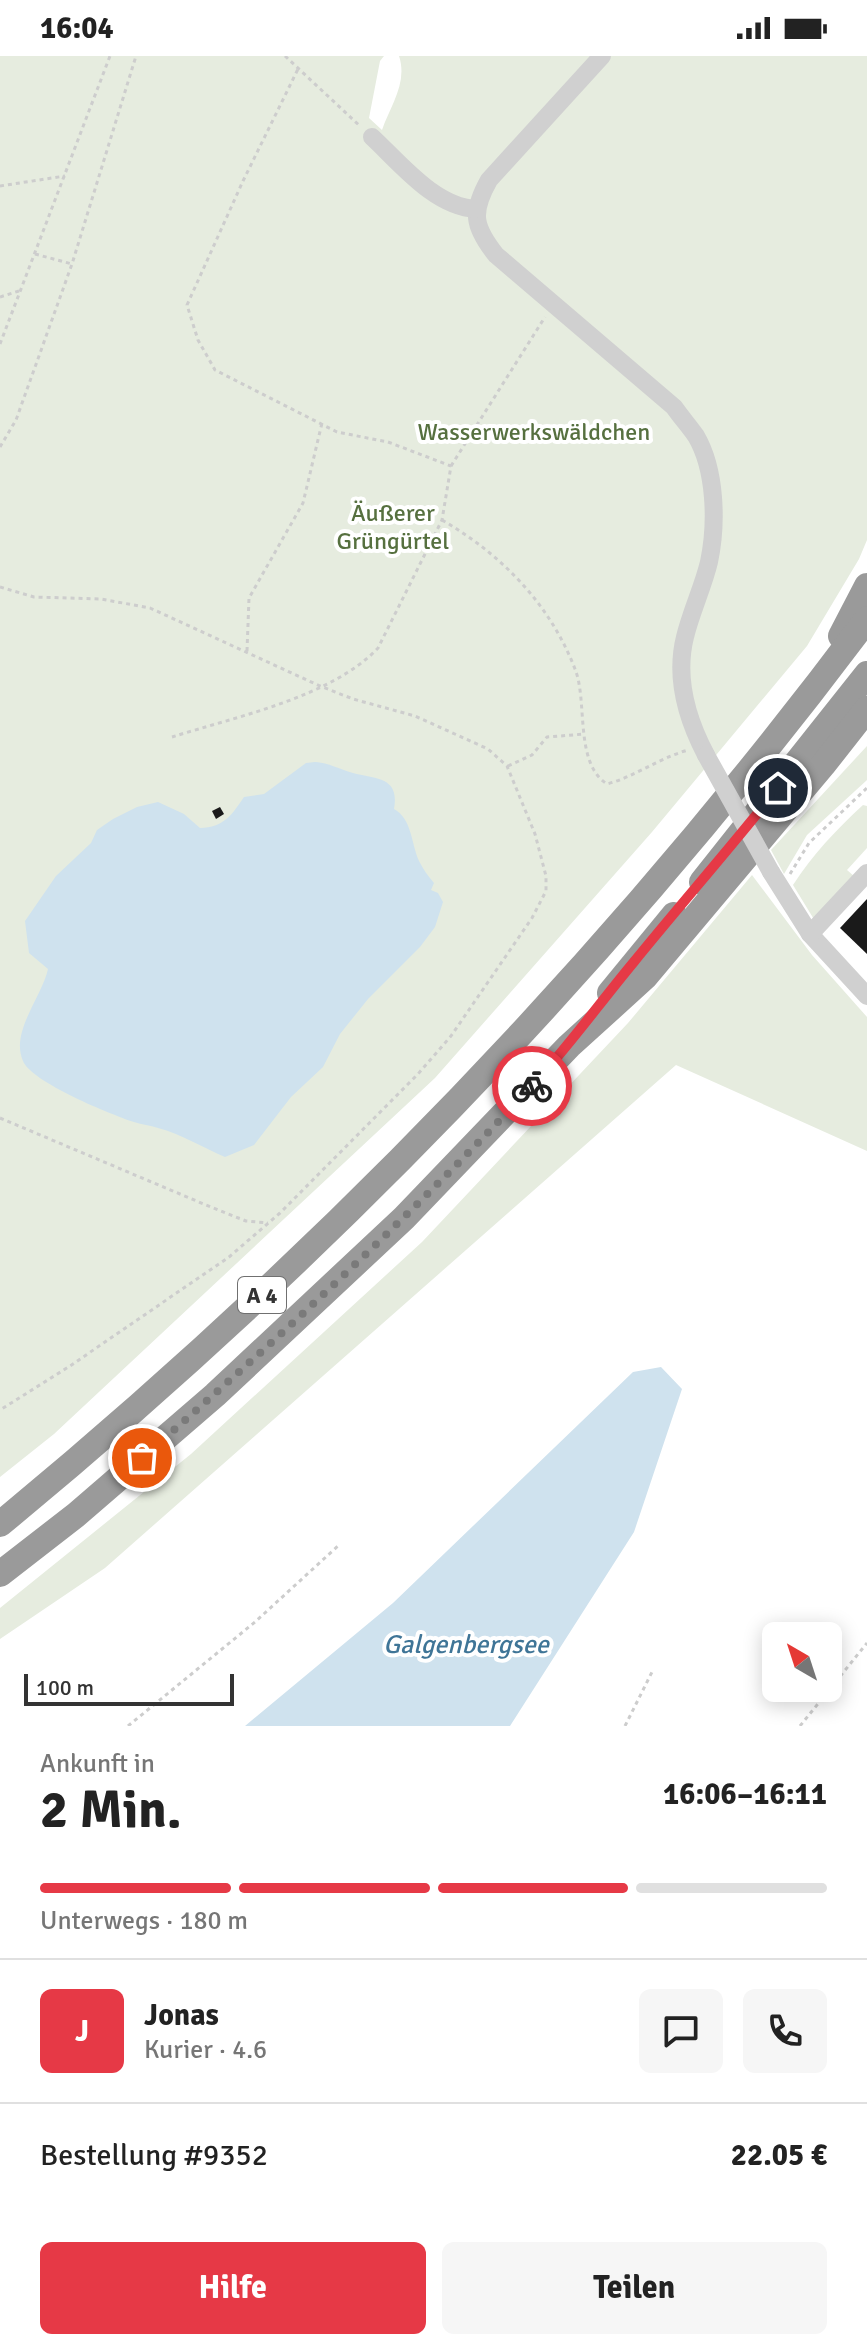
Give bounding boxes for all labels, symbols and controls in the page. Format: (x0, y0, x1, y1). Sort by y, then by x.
text: 16:04 (40, 10, 114, 47)
park label: Wasserwerkswäldchen (418, 417, 650, 447)
park label: Äußerer Grüngürtel (337, 498, 449, 556)
pin (744, 754, 812, 822)
icon: home (756, 766, 800, 810)
courier (492, 1046, 572, 1126)
icon: bike (510, 1064, 554, 1108)
road number: A 4 (238, 1277, 286, 1313)
pin (108, 1424, 176, 1492)
icon: bag (120, 1436, 164, 1480)
north arrow (762, 1622, 842, 1702)
map controls (762, 1622, 842, 1702)
water label: Galgenbergsee (383, 1629, 551, 1661)
scale bar (24, 1670, 234, 1706)
text: 100 m (36, 1674, 94, 1701)
text: Ankunft in (40, 1748, 155, 1780)
text: 16:06–16:11 (663, 1776, 827, 1813)
text: 2 Min. (40, 1778, 182, 1842)
text: Unterwegs · 180 m (40, 1905, 248, 1937)
button: chat (639, 1989, 723, 2073)
button: phone (743, 1989, 827, 2073)
text: Jonas (144, 1997, 219, 2034)
text: J (75, 2013, 89, 2050)
text: Kurier · 4.6 (144, 2034, 267, 2066)
text: Bestellung #9352 (40, 2137, 268, 2174)
text: 22.05 € (731, 2137, 827, 2174)
button: Hilfe (40, 2242, 426, 2334)
button: Teilen (442, 2242, 827, 2334)

